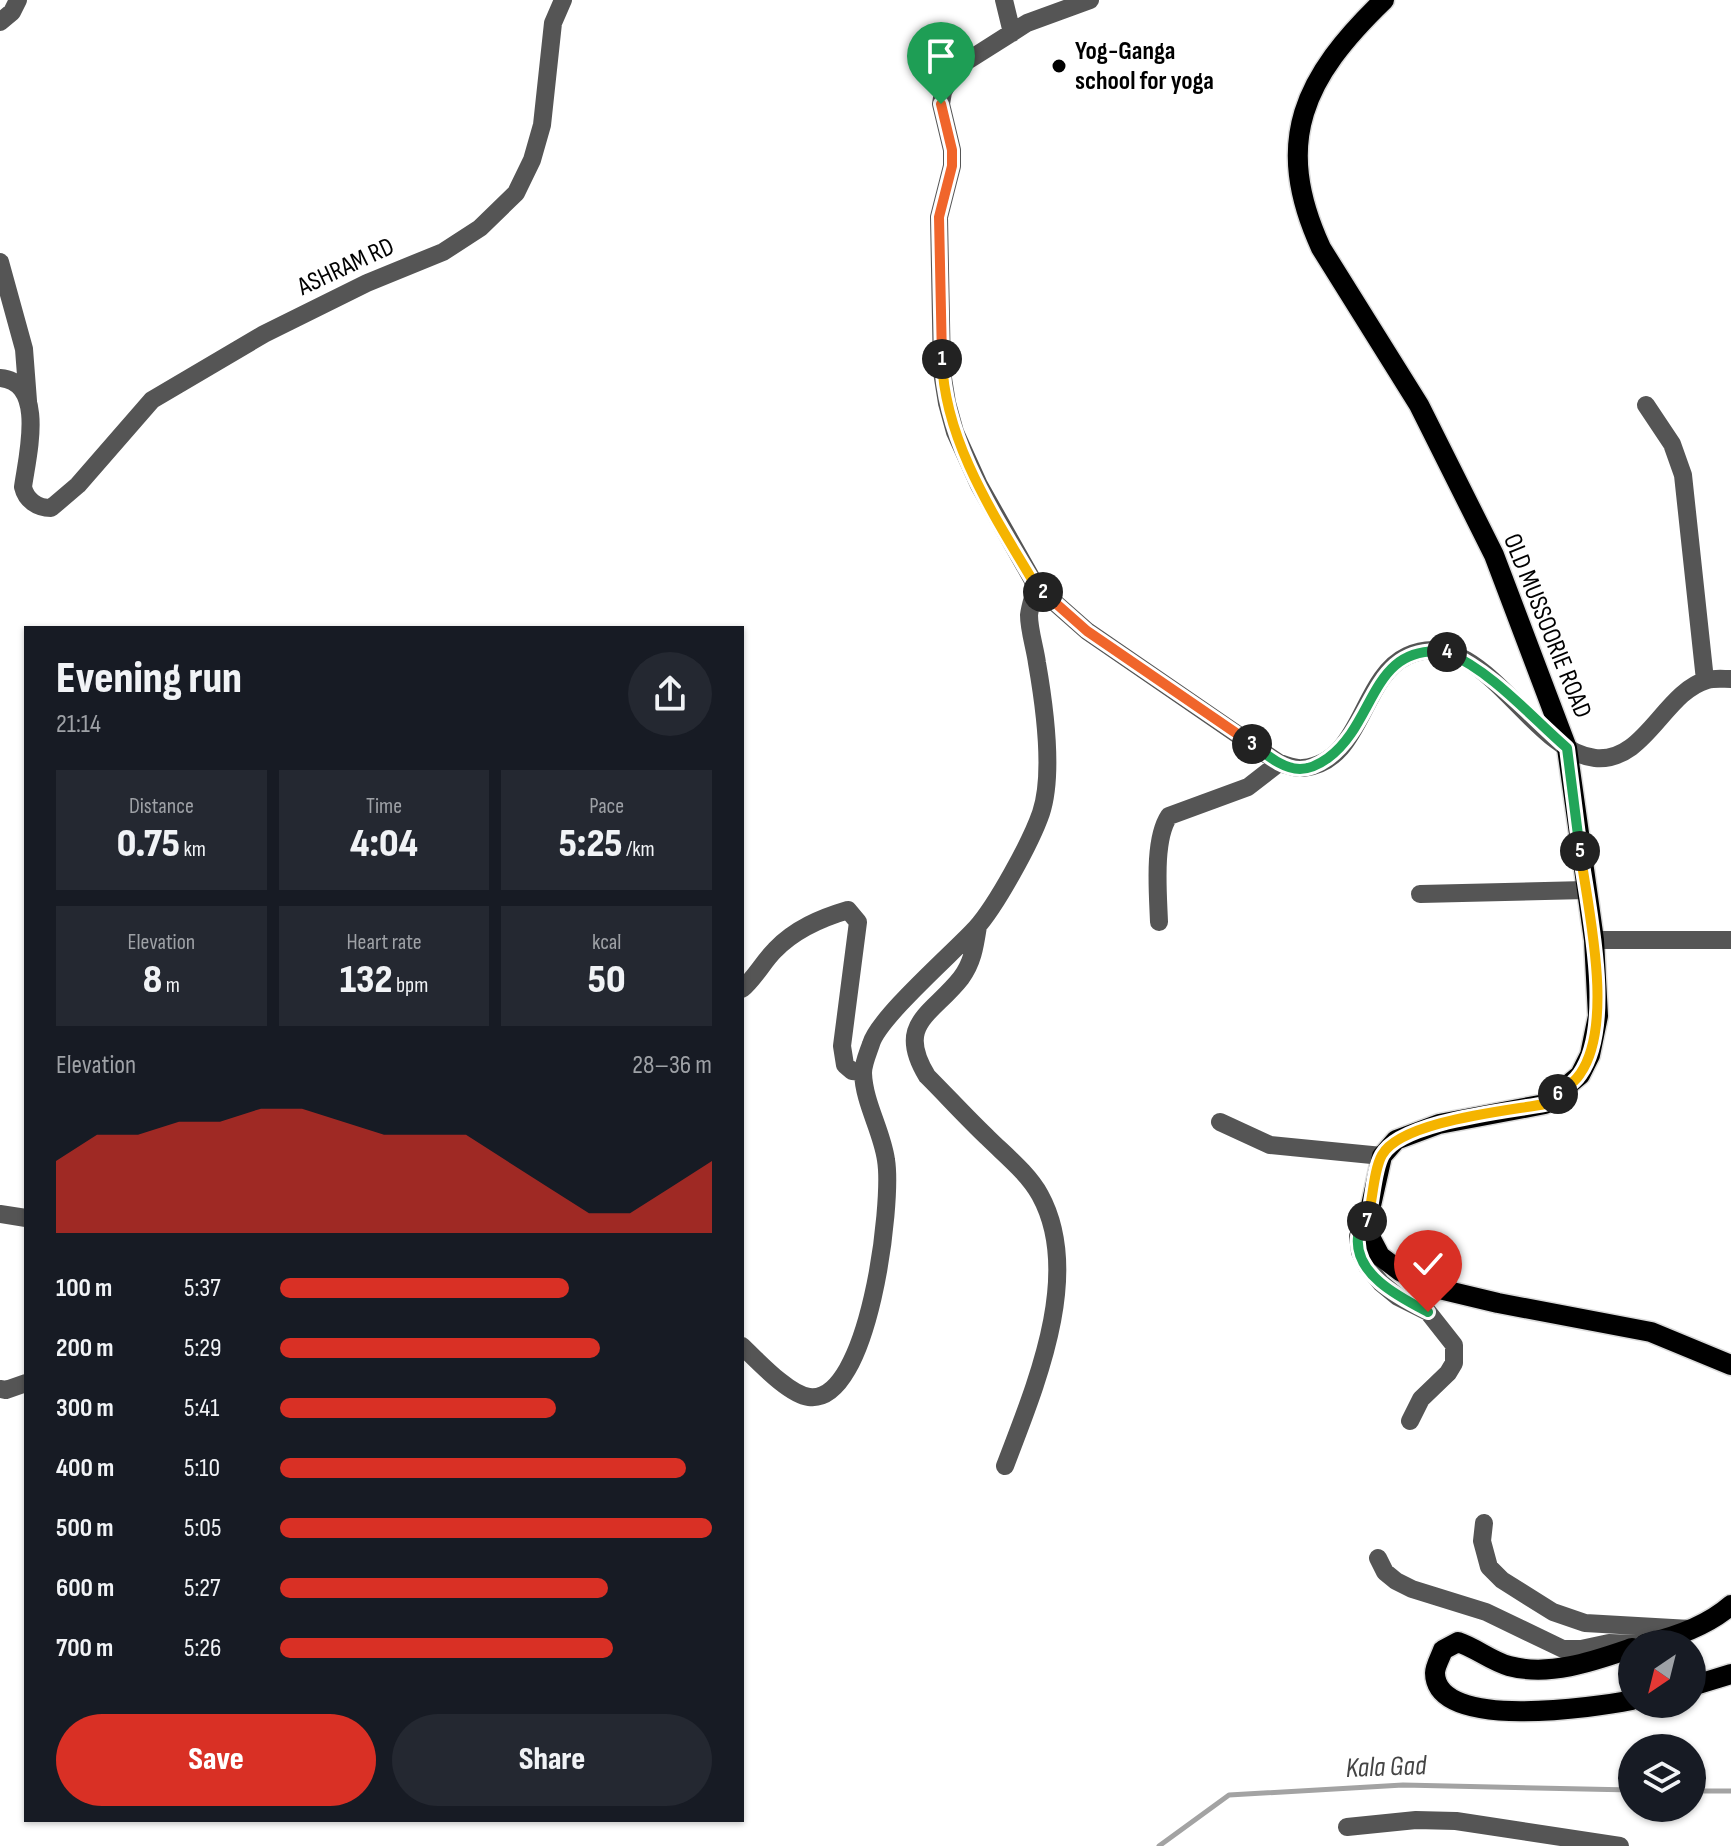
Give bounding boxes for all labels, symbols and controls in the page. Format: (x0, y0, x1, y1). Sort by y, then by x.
pin (907, 22, 975, 104)
icon: arrive (919, 34, 963, 78)
place label: Yog-Ganga school for yoga (1075, 36, 1214, 97)
marker: Yog-Ganga school for yoga (1050, 57, 1068, 75)
street label: ASHRAM RD (292, 231, 399, 303)
pin: 1 (922, 339, 962, 379)
text: 1 (938, 345, 946, 372)
street label: OLD MUSSOORIE ROAD (1496, 529, 1598, 723)
pin: 2 (1023, 572, 1063, 612)
text: 2 (1038, 578, 1048, 605)
pin: 4 (1427, 632, 1467, 672)
text: 4 (1442, 638, 1452, 665)
text: Evening run (56, 652, 242, 705)
button: share (628, 652, 712, 736)
text: 21:14 (56, 709, 101, 740)
pin: 3 (1232, 724, 1272, 764)
text: 3 (1247, 730, 1257, 757)
text: Distance (129, 793, 194, 820)
text: Time (366, 793, 402, 820)
text: Pace (589, 793, 624, 820)
text: 0.75 (117, 820, 180, 868)
text: 4:04 (350, 820, 418, 868)
text: 5:25 (559, 820, 623, 868)
pin: 5 (1560, 831, 1600, 871)
text: km (180, 836, 206, 863)
text: /km (623, 836, 655, 863)
text: 5 (1575, 837, 1585, 864)
text: Elevation (127, 929, 195, 956)
text: Heart rate (346, 929, 422, 956)
text: kcal (592, 929, 621, 956)
text: 8 (143, 956, 162, 1004)
text: 132 (340, 956, 392, 1004)
text: 50 (588, 956, 626, 1004)
text: m (162, 972, 180, 999)
text: bpm (392, 972, 428, 999)
text: Elevation (56, 1050, 136, 1081)
text: 28–36 m (632, 1050, 712, 1081)
pin: 6 (1538, 1074, 1578, 1114)
text: 6 (1553, 1080, 1563, 1107)
pin: 7 (1347, 1201, 1387, 1241)
text: 7 (1362, 1207, 1372, 1234)
pin (1394, 1230, 1462, 1312)
icon: check (1406, 1242, 1450, 1286)
text: 100 m (56, 1273, 112, 1304)
text: 5:37 (184, 1273, 221, 1304)
text: 200 m (56, 1333, 113, 1364)
text: 5:29 (184, 1333, 222, 1364)
text: 300 m (56, 1393, 114, 1424)
text: 5:41 (184, 1393, 219, 1424)
text: 400 m (56, 1453, 114, 1484)
text: 5:10 (184, 1453, 220, 1484)
text: 500 m (56, 1513, 113, 1544)
text: 5:05 (184, 1513, 221, 1544)
text: 600 m (56, 1573, 114, 1604)
text: 5:27 (184, 1573, 220, 1604)
north arrow (1618, 1630, 1706, 1718)
map controls (1618, 1630, 1706, 1822)
text: 700 m (56, 1633, 113, 1664)
text: 5:26 (184, 1633, 221, 1664)
button: Save (56, 1714, 376, 1806)
button: Share (392, 1714, 712, 1806)
button: layers (1618, 1734, 1706, 1822)
water label: Kala Gad (1345, 1749, 1428, 1785)

